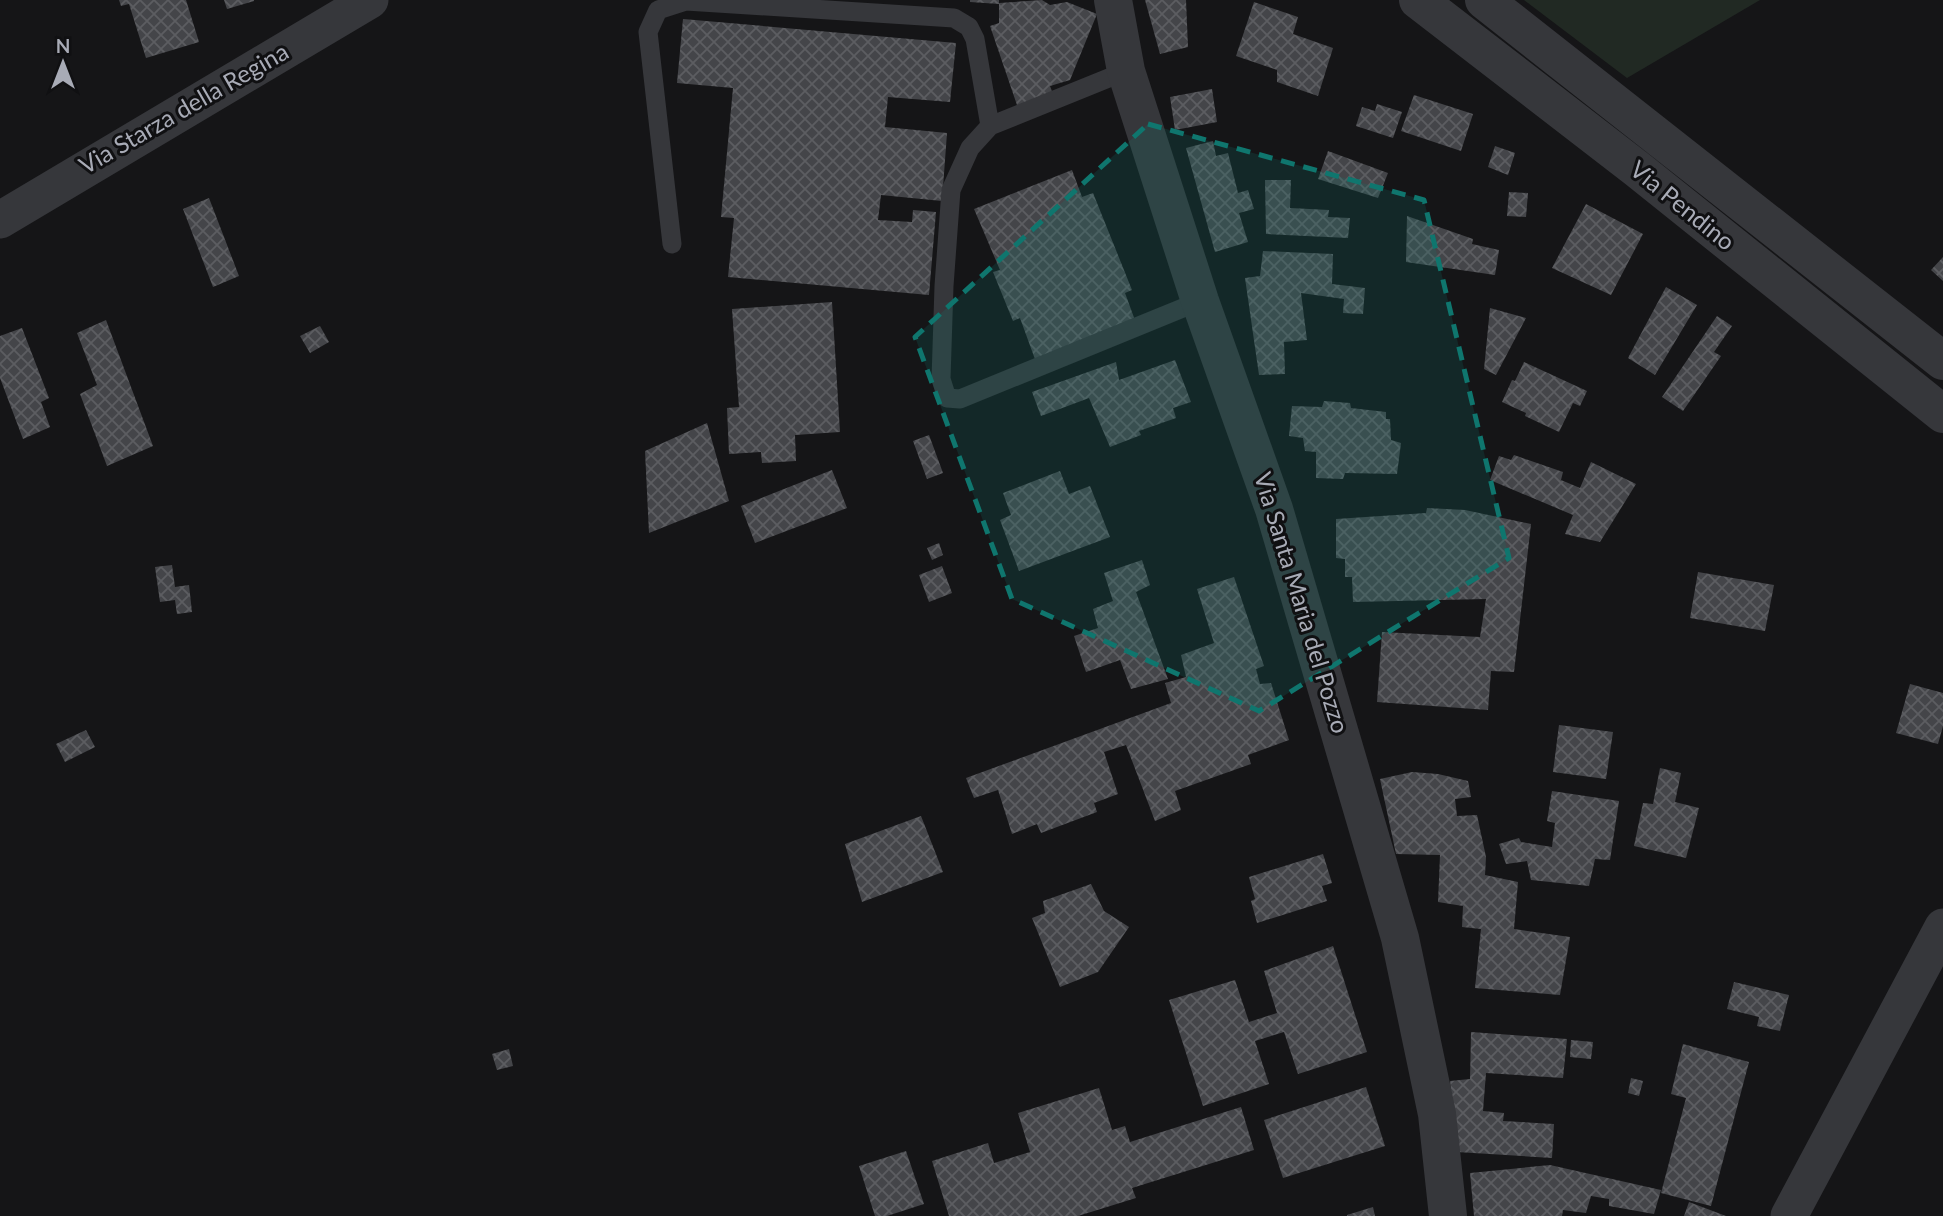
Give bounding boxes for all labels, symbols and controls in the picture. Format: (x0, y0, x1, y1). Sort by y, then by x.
north arrow (28, 28, 98, 98)
text: N (56, 34, 70, 57)
street label: Via Starza della Regina (73, 36, 293, 179)
street label: Via Pendino (1625, 154, 1741, 256)
street label: Via Santa Maria del Pozzo (1249, 469, 1356, 737)

